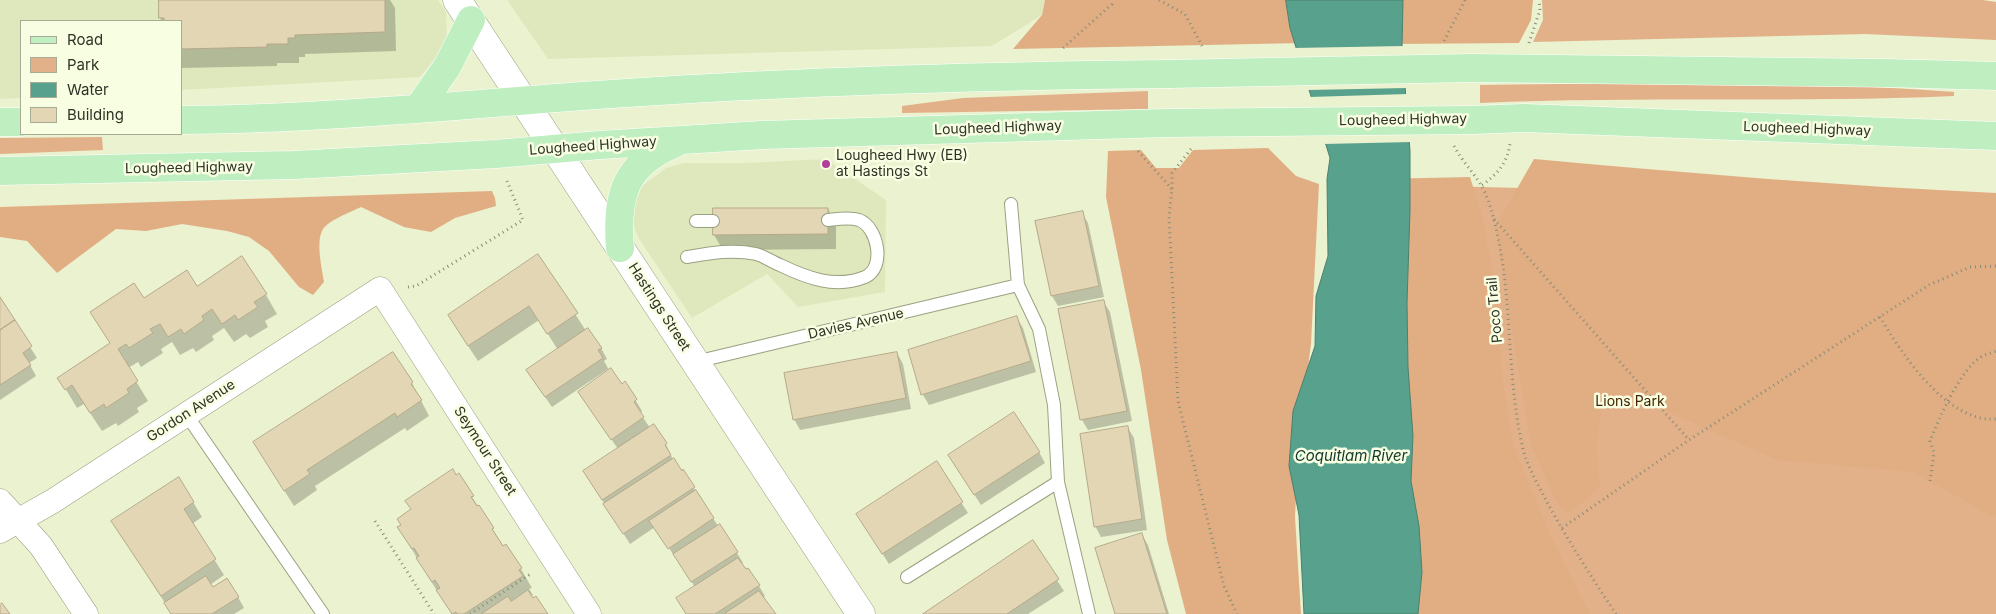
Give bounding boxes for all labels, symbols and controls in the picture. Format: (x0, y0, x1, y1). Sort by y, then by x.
legend (20, 20, 182, 135)
text: Road (67, 30, 103, 49)
text: Park (67, 55, 99, 74)
text: Water (67, 80, 109, 99)
text: Building (67, 105, 124, 124)
street label: Lougheed Highway (1339, 110, 1467, 130)
street label: Lougheed Highway (934, 117, 1062, 139)
street label: Lougheed Highway (1743, 118, 1871, 140)
street label: Lougheed Highway (529, 133, 657, 159)
place label: Lougheed Hwy (EB) at Hastings St (836, 148, 968, 180)
street label: Lougheed Highway (125, 158, 253, 178)
marker: Lougheed Hwy (EB) at Hastings St (820, 158, 832, 170)
street label: Hastings Street (624, 260, 694, 354)
street label: Poco Trail (1484, 277, 1506, 343)
street label: Davies Avenue (807, 305, 905, 343)
street label: Gordon Avenue (144, 376, 238, 446)
park label: Lions Park (1595, 394, 1665, 410)
street label: Seymour Street (450, 403, 520, 499)
water label: Coquitlam River (1295, 447, 1407, 465)

